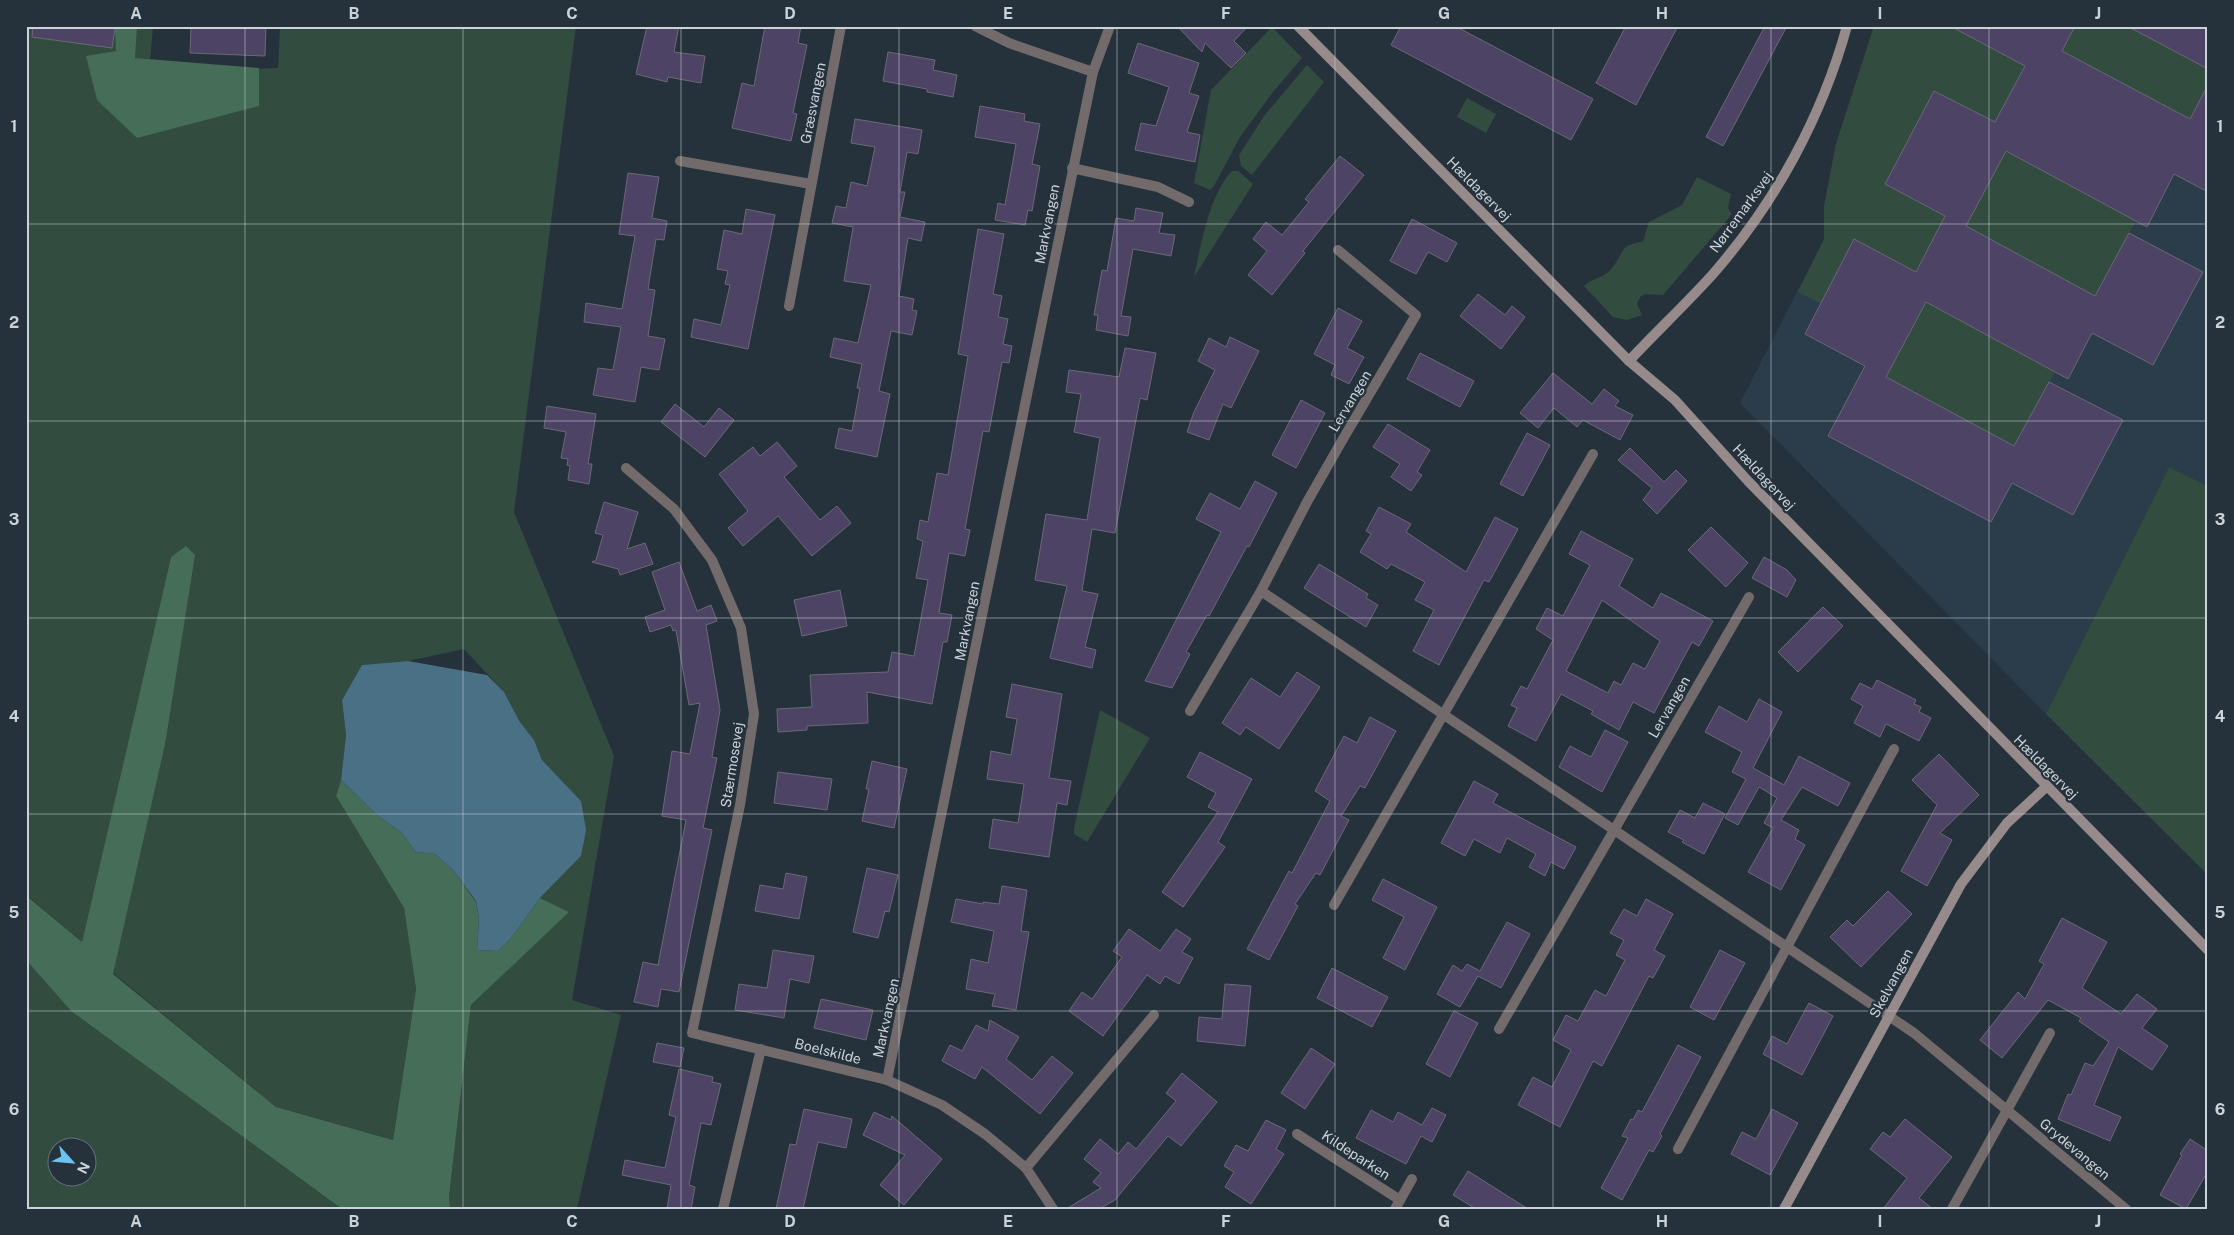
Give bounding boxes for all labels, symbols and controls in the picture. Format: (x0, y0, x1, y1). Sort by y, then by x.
text: A (130, 4, 142, 23)
text: B (349, 4, 360, 23)
text: C (566, 4, 578, 23)
text: D (784, 4, 796, 23)
text: E (1003, 4, 1013, 23)
text: F (1221, 4, 1231, 23)
text: G (1438, 4, 1450, 23)
text: H (1656, 4, 1668, 23)
text: I (1878, 4, 1882, 23)
text: J (2095, 4, 2101, 23)
street label: Græsvangen (797, 61, 829, 145)
text: 1 (11, 117, 17, 136)
text: 1 (2217, 117, 2223, 136)
street label: Hældagervej (1444, 154, 1514, 224)
street label: Nørremarksvej (1706, 168, 1776, 256)
street label: Markvangen (1031, 183, 1063, 265)
text: 2 (9, 313, 19, 332)
text: 2 (2215, 313, 2225, 332)
street label: Lervangen (1325, 367, 1375, 435)
street label: Hældagervej (1729, 441, 1799, 513)
text: 3 (9, 510, 19, 529)
text: 3 (2215, 510, 2225, 529)
street label: Markvangen (951, 580, 983, 662)
street label: Lervangen (1645, 673, 1693, 741)
text: 4 (9, 707, 20, 726)
text: 4 (2215, 707, 2226, 726)
street label: Stærmosevej (717, 721, 747, 809)
street label: Hældagervej (2011, 732, 2081, 802)
text: 5 (9, 903, 20, 922)
text: 5 (2215, 903, 2226, 922)
street label: Skelvangen (1866, 946, 1916, 1020)
street label: Markvangen (870, 977, 902, 1059)
street label: Boelskilde (793, 1035, 863, 1067)
text: 6 (9, 1100, 19, 1119)
text: 6 (2215, 1100, 2225, 1119)
street label: Grydevangen (2037, 1115, 2113, 1183)
street label: Kildeparken (1319, 1127, 1393, 1183)
north arrow (48, 1138, 98, 1188)
text: N (74, 1159, 93, 1176)
text: A (130, 1212, 142, 1231)
text: B (349, 1212, 360, 1231)
text: C (566, 1212, 578, 1231)
text: D (784, 1212, 796, 1231)
text: E (1003, 1212, 1013, 1231)
text: F (1221, 1212, 1231, 1231)
text: G (1438, 1212, 1450, 1231)
text: H (1656, 1212, 1668, 1231)
text: I (1878, 1212, 1882, 1231)
text: J (2095, 1212, 2101, 1231)

